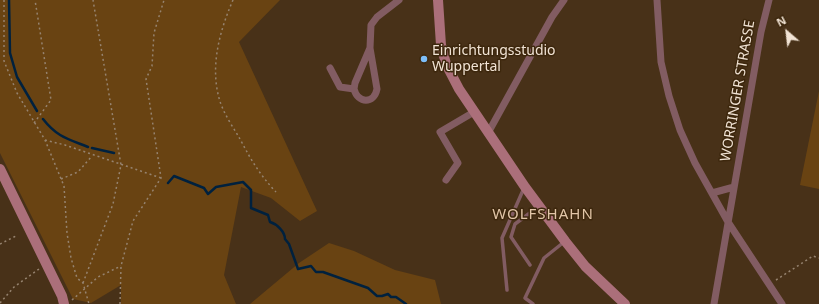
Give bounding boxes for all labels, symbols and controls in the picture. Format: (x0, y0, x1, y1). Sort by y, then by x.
north arrow (767, 12, 807, 52)
text: N (774, 12, 789, 30)
street label: WORRINGER STRASSE (717, 19, 759, 163)
place label: Einrichtungsstudio Wuppertal (432, 43, 556, 76)
marker: Einrichtungsstudio Wuppertal (419, 54, 429, 64)
district label: WOLFSHAHN (492, 206, 594, 224)

